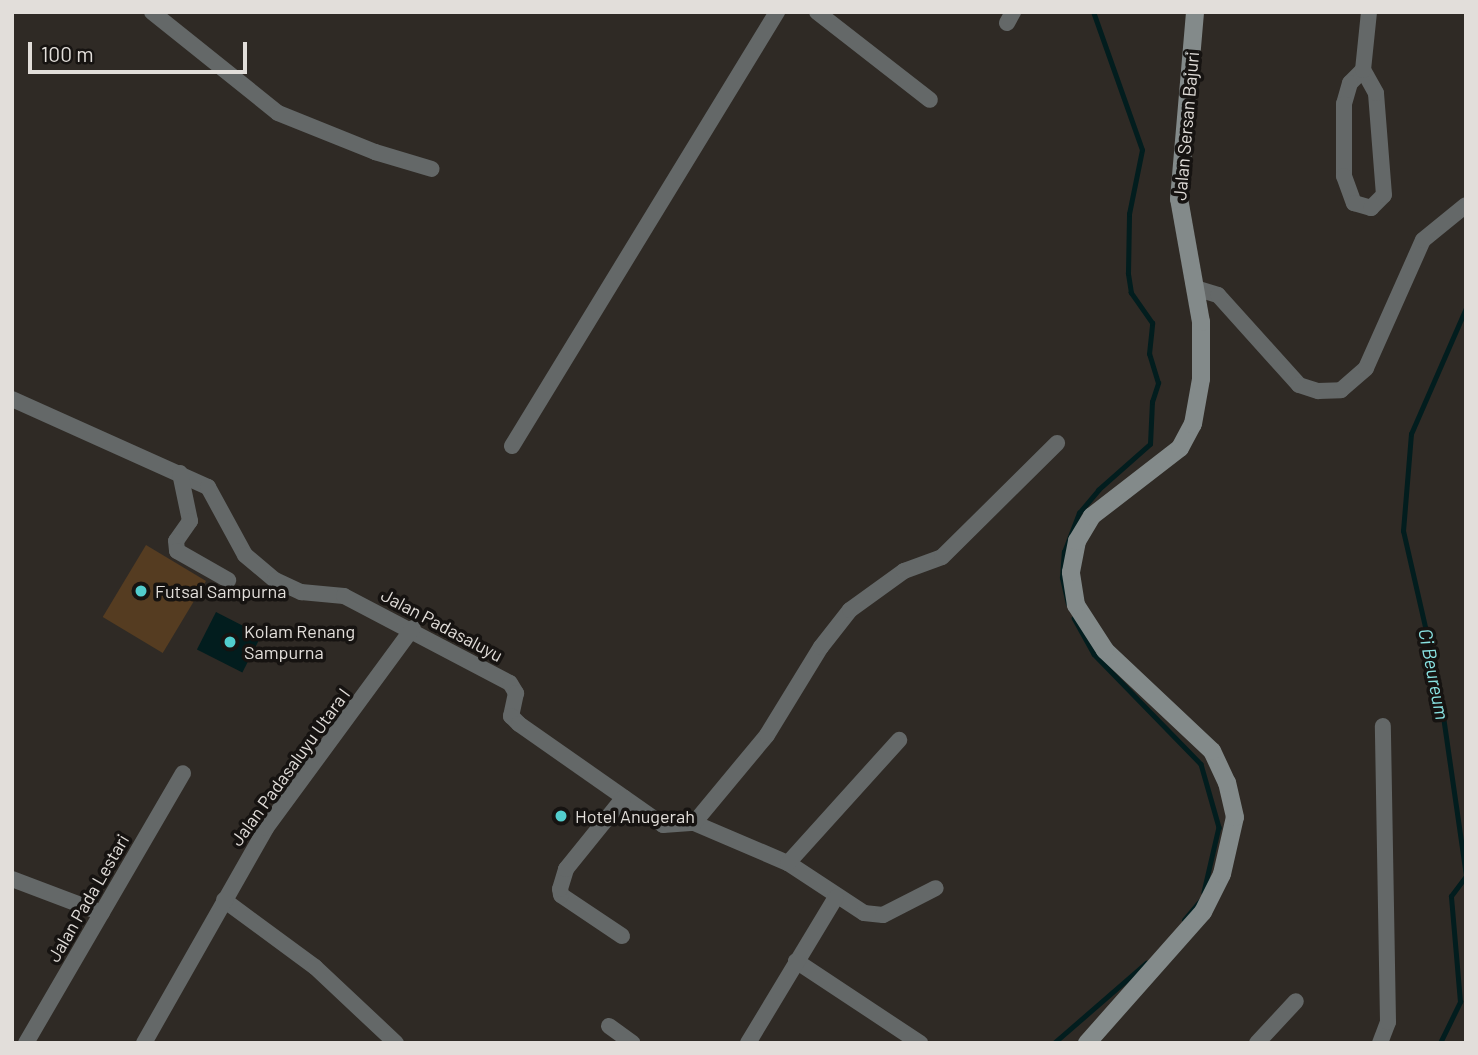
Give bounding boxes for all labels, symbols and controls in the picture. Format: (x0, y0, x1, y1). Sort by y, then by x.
scale bar (32, 28, 250, 72)
text: 100 m (41, 41, 94, 66)
street label: Jalan Sersan Bajuri (1169, 51, 1203, 201)
place label: Futsal Sampurna (155, 580, 286, 602)
marker: Futsal Sampurna (133, 583, 149, 599)
street label: Jalan Padasaluyu (377, 584, 507, 666)
place label: Kolam Renang Sampurna (244, 621, 355, 664)
water label: Ci Beureum (1414, 626, 1454, 722)
marker: Kolam Renang Sampurna (222, 634, 238, 650)
street label: Jalan Padasaluyu Utara I (226, 684, 354, 850)
place label: Hotel Anugerah (575, 805, 695, 827)
marker: Hotel Anugerah (553, 808, 569, 824)
street label: Jalan Pada Lestari (43, 830, 133, 966)

